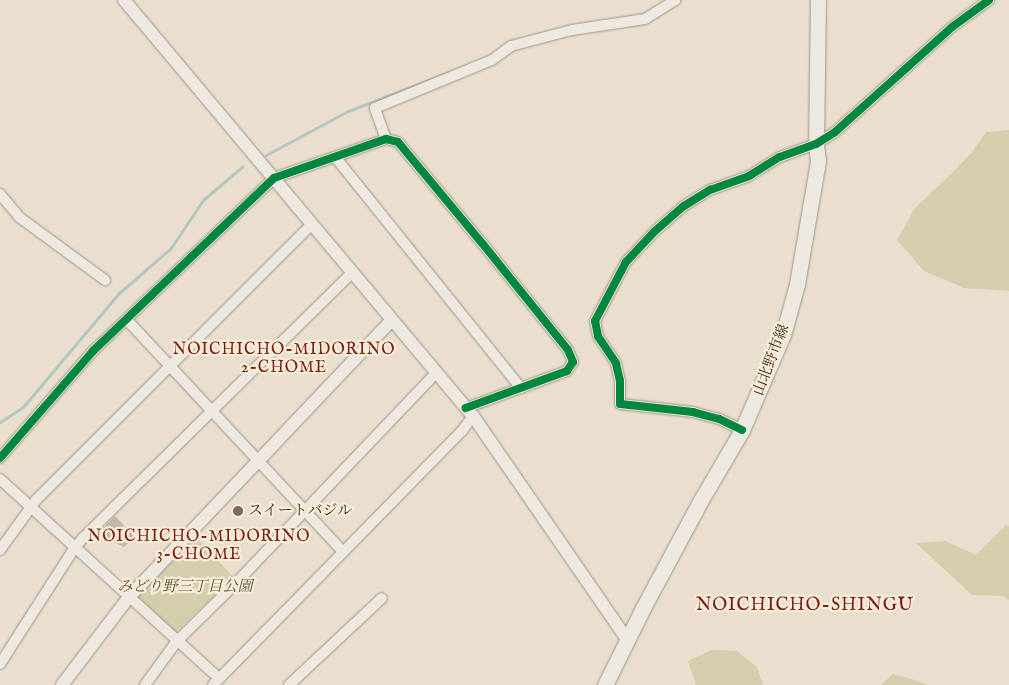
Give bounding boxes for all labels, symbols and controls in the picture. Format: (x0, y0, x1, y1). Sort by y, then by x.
street label: 山北野市線 (749, 322, 793, 398)
district label: NOICHICHO-MIDORINO 2-CHOME (170, 340, 398, 378)
place label: スイートバジル (248, 502, 353, 520)
marker: スイートバジル (232, 505, 244, 517)
district label: NOICHICHO-MIDORINO 3-CHOME (85, 527, 313, 565)
park label: みどり野三丁目公園 (118, 578, 252, 596)
district label: NOICHICHO-SHINGU (694, 595, 916, 617)

